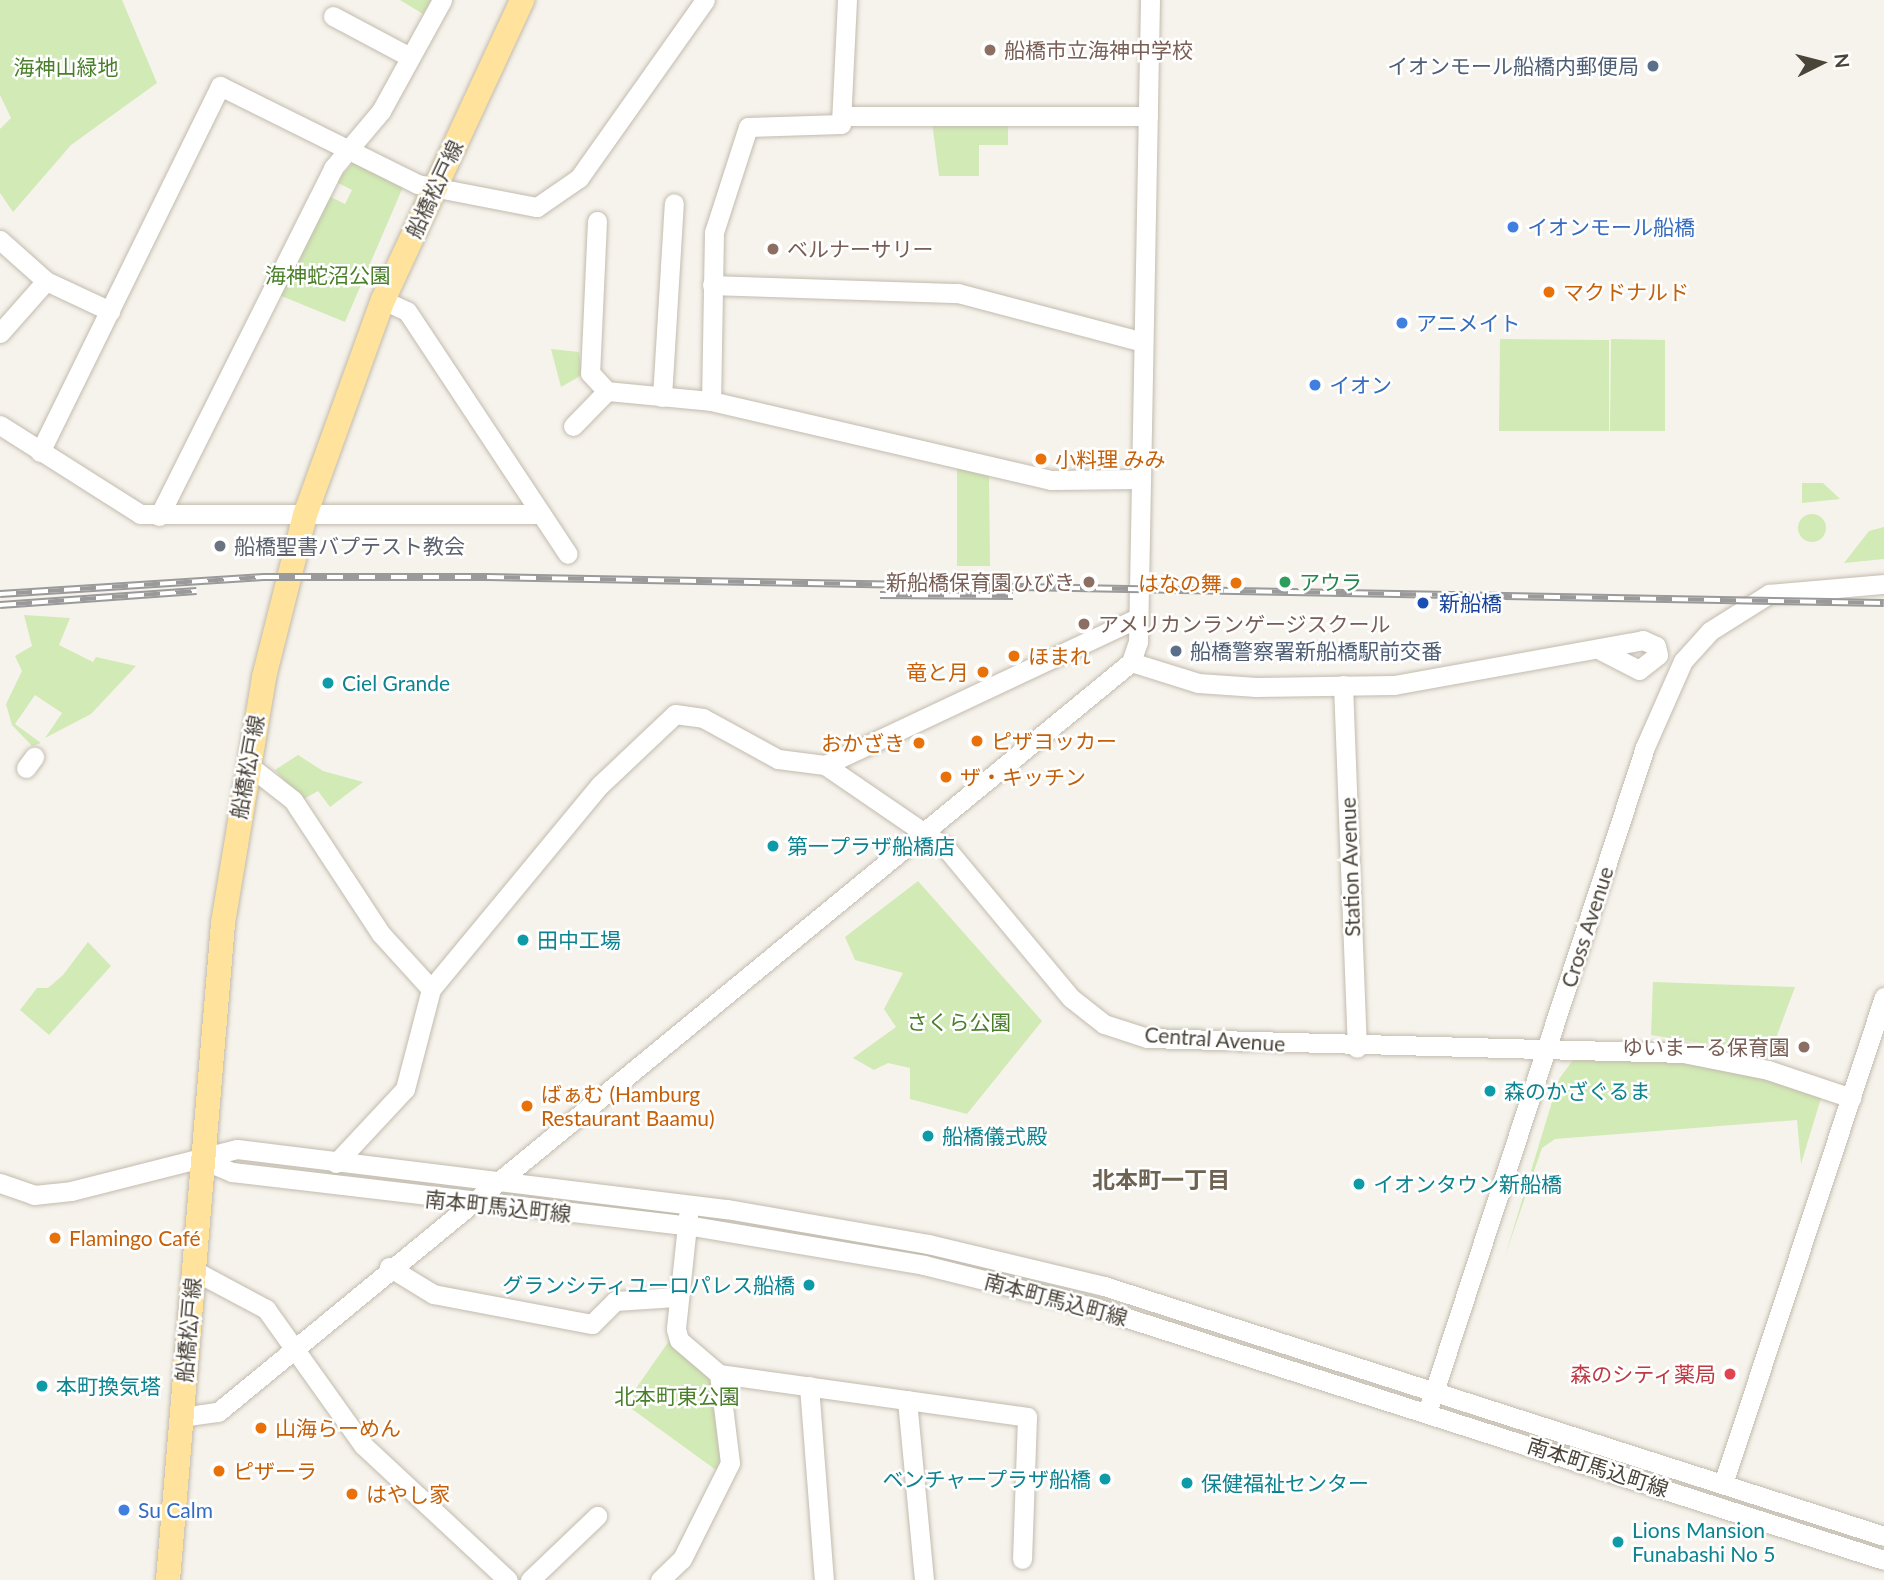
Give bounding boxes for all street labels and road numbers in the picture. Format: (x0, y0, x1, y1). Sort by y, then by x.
street label: 船橋松戸線 (400, 136, 468, 242)
street label: 船橋松戸線 (225, 713, 269, 821)
street label: Station Avenue (1335, 796, 1365, 938)
street label: Cross Avenue (1556, 863, 1618, 991)
street label: Central Avenue (1143, 1021, 1287, 1057)
street label: 南本町馬込町線 (424, 1186, 572, 1226)
street label: 南本町馬込町線 (982, 1268, 1130, 1330)
street label: 船橋松戸線 (171, 1277, 205, 1383)
street label: 南本町馬込町線 (1524, 1432, 1672, 1502)

